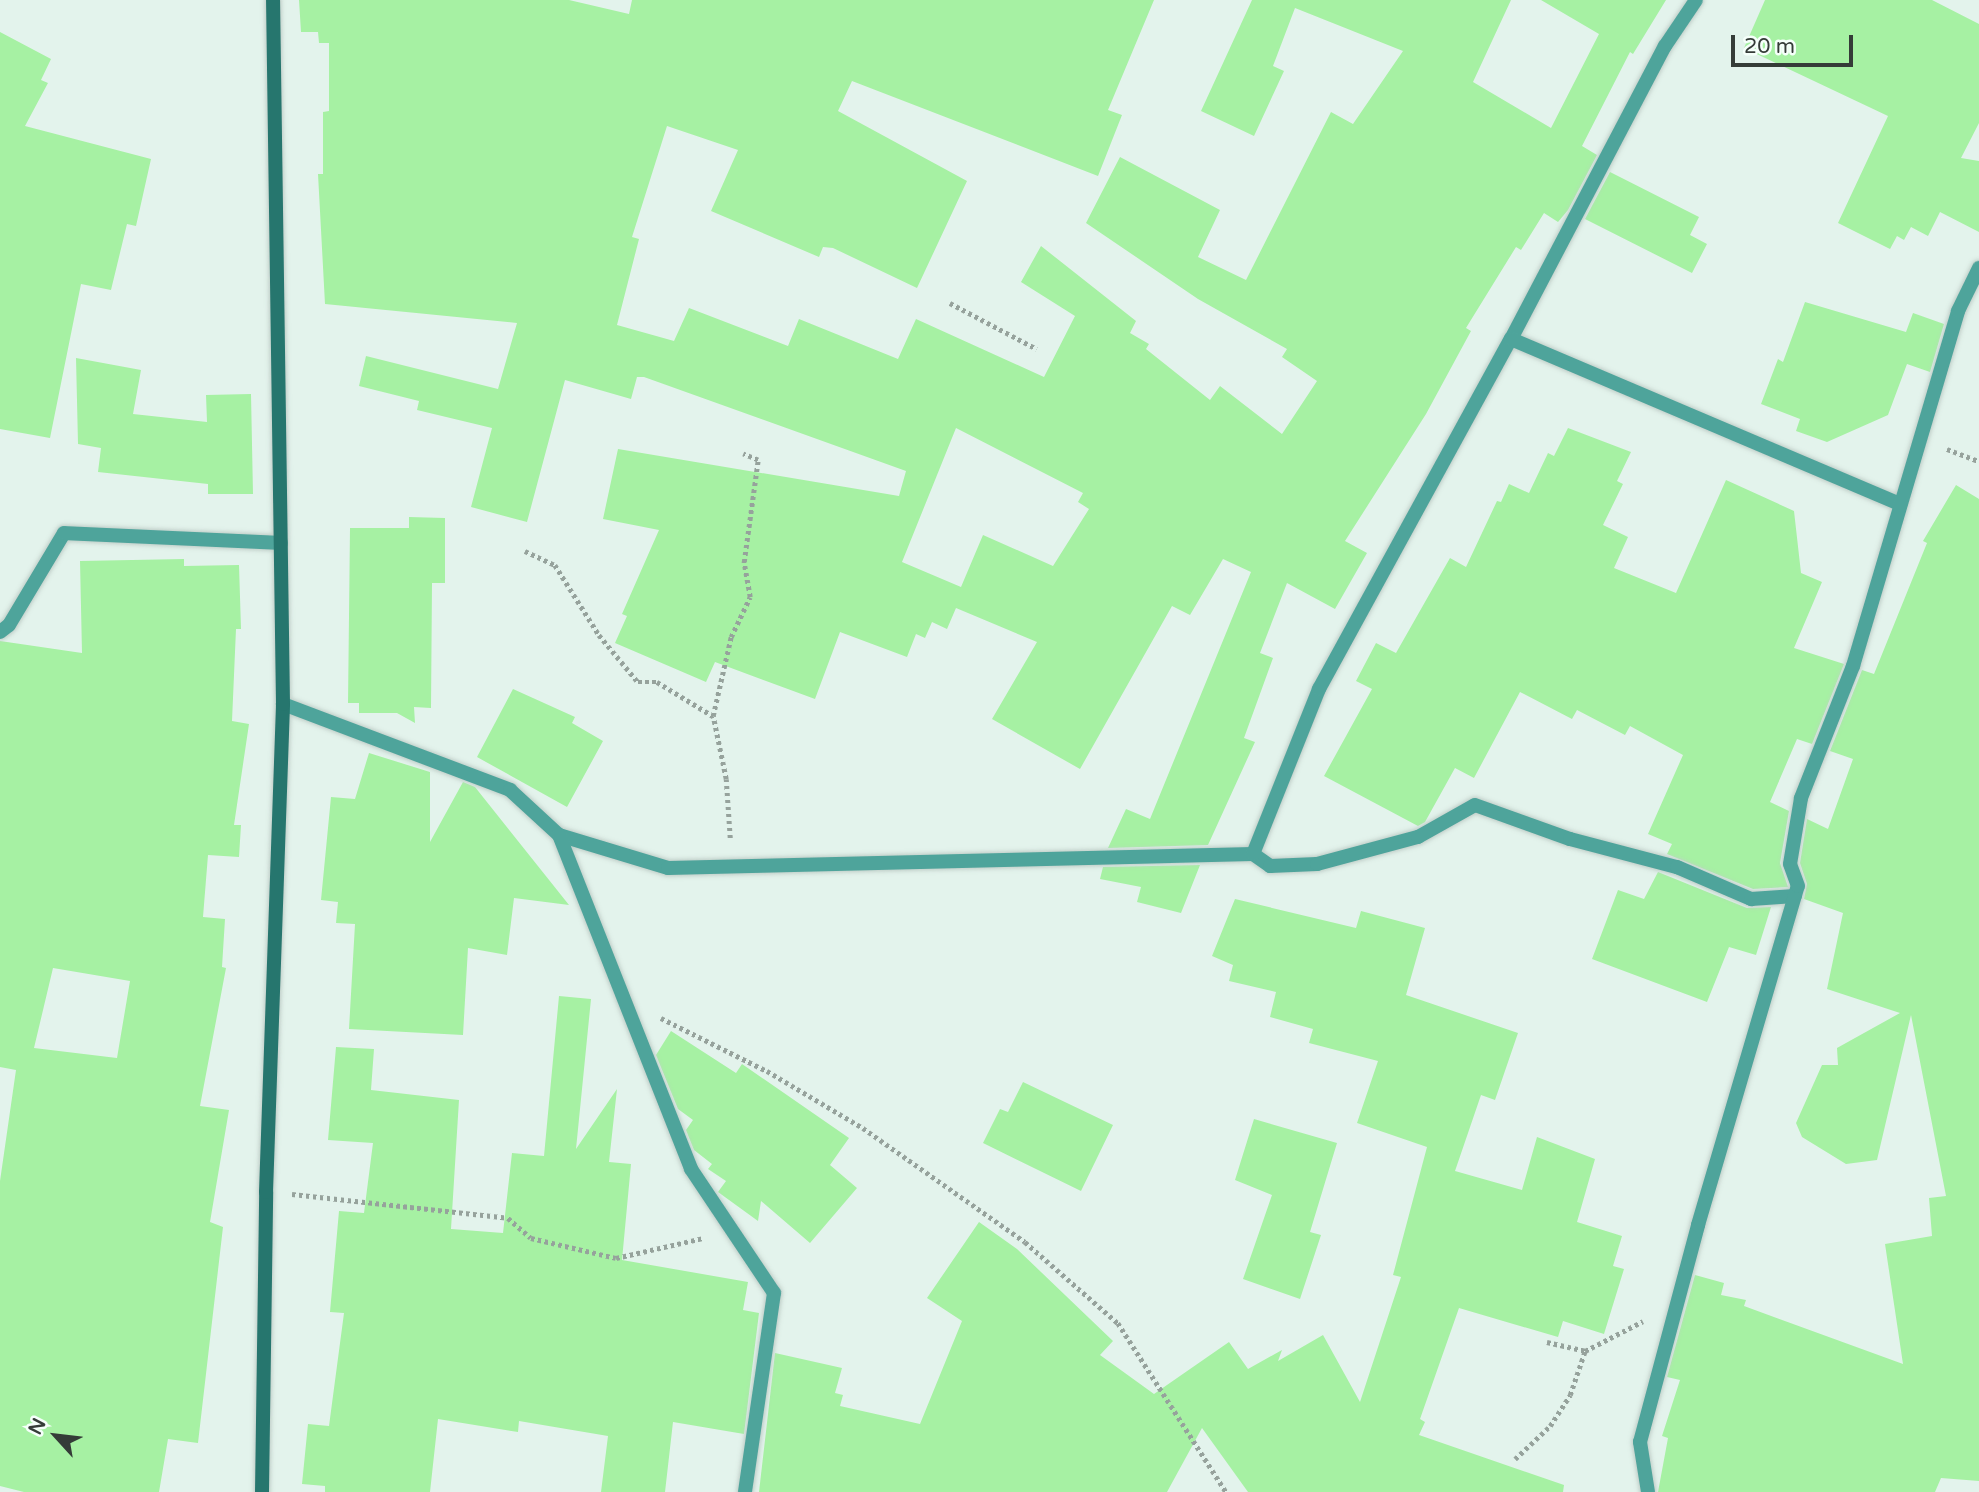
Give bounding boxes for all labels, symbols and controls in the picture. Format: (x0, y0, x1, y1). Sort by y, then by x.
scale bar (1734, 21, 1856, 65)
text: 20 m (1744, 34, 1795, 59)
north arrow (21, 1401, 91, 1471)
text: N (24, 1415, 51, 1438)

